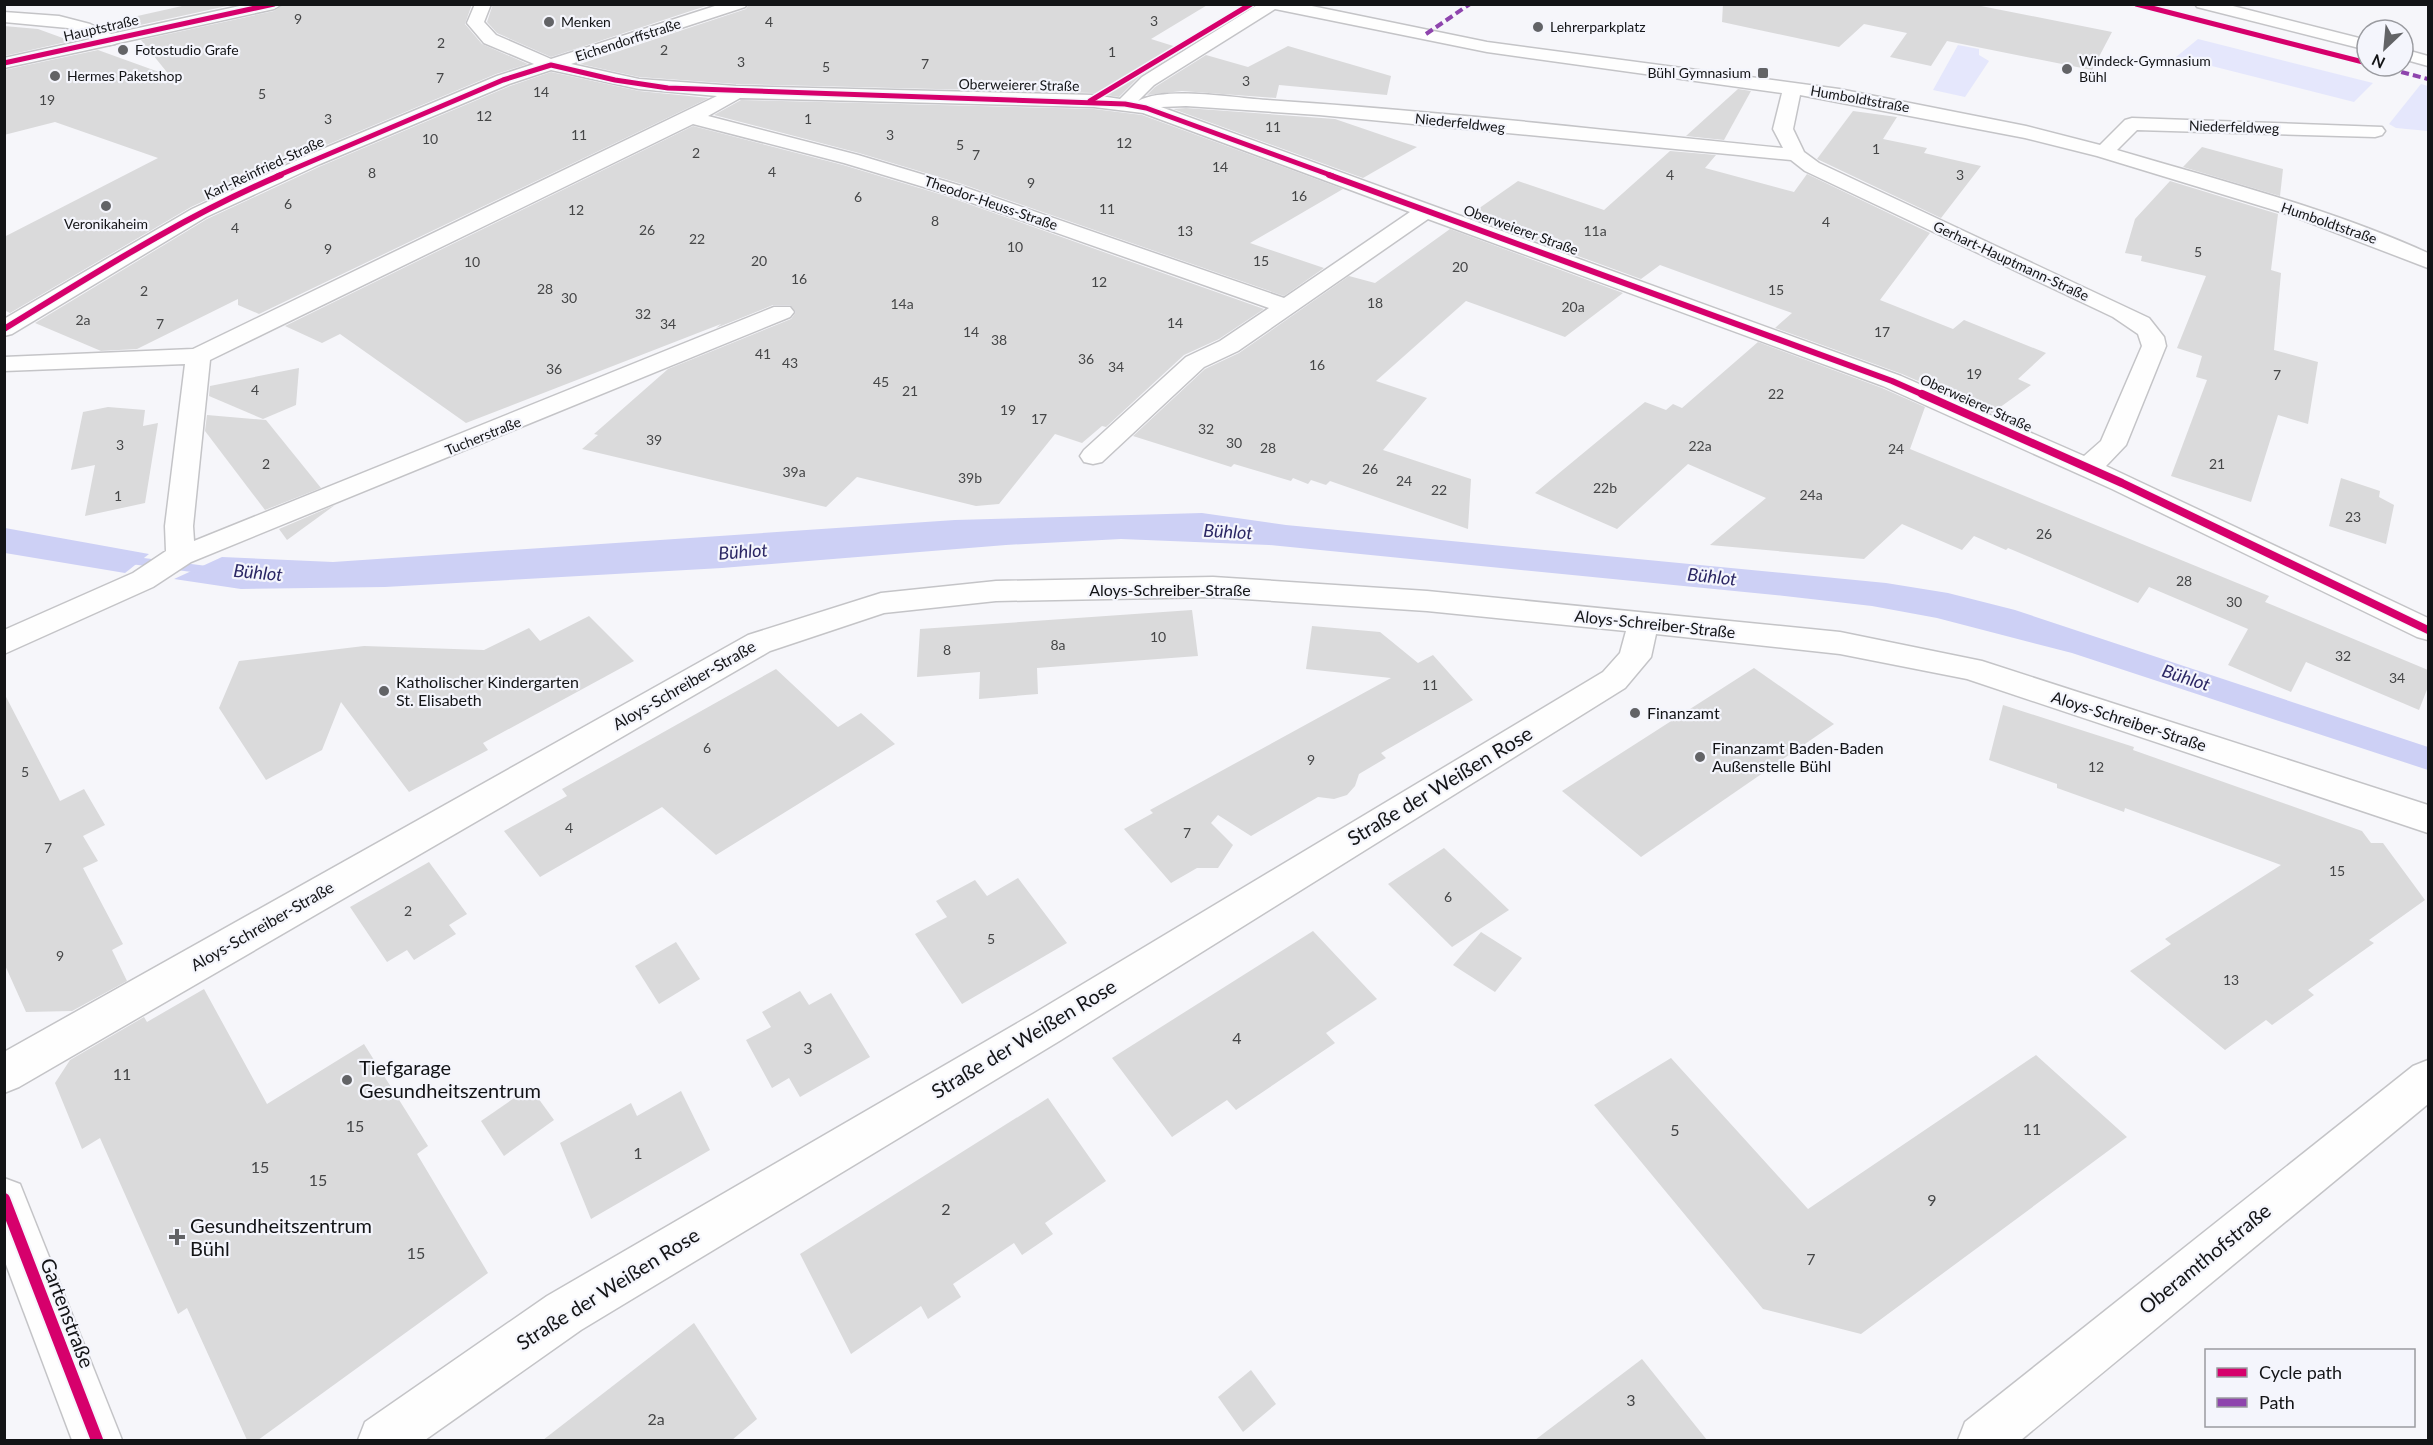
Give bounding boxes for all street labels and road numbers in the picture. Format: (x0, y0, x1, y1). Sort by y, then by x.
street label: Hauptstraße (62, 11, 140, 44)
street label: Eichendorffstraße (573, 14, 683, 65)
street label: Oberweierer Straße (958, 75, 1080, 94)
street label: Humboldtstraße (1809, 81, 1911, 116)
street label: Niederfeldweg (1414, 109, 1506, 136)
street label: Niederfeldweg (2189, 116, 2280, 137)
street label: Karl-Reinfried-Straße (201, 132, 326, 203)
street label: Theodor-Heuss-Straße (922, 172, 1060, 233)
street label: Humboldtstraße (2279, 198, 2379, 247)
street label: Oberweierer Straße (1462, 201, 1581, 258)
street label: Gerhart-Hauptmann-Straße (1931, 217, 2092, 304)
street label: Oberweierer Straße (1918, 370, 2035, 435)
street label: Tucherstraße (442, 413, 523, 458)
street label: Aloys-Schreiber-Straße (1089, 580, 1251, 599)
street label: Aloys-Schreiber-Straße (1574, 606, 1736, 641)
street label: Aloys-Schreiber-Straße (609, 636, 758, 733)
street label: Aloys-Schreiber-Straße (2049, 687, 2209, 755)
street label: Straße der Weißen Rose (1343, 720, 1536, 850)
street label: Aloys-Schreiber-Straße (187, 877, 336, 974)
street label: Straße der Weißen Rose (927, 973, 1120, 1103)
street label: Oberamthofstraße (2134, 1198, 2275, 1319)
street label: Straße der Weißen Rose (512, 1222, 703, 1354)
street label: Gartenstraße (36, 1254, 100, 1371)

